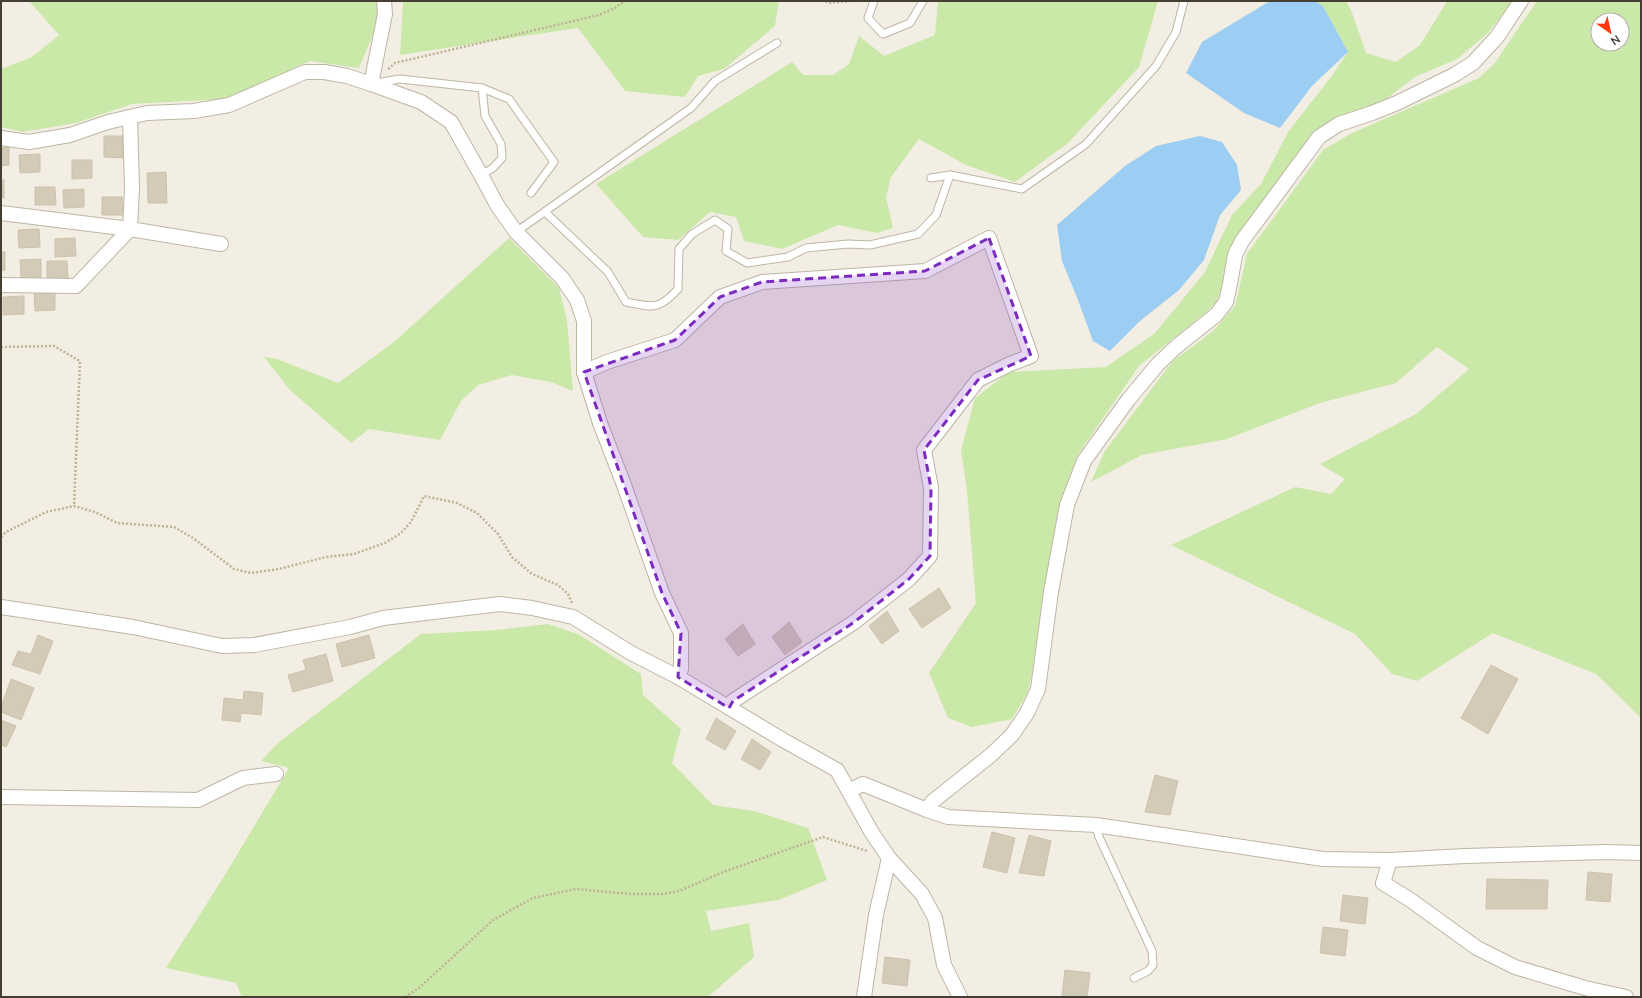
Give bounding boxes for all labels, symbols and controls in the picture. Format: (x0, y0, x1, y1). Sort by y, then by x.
north arrow (1590, 12, 1630, 52)
text: N (1609, 33, 1623, 48)

